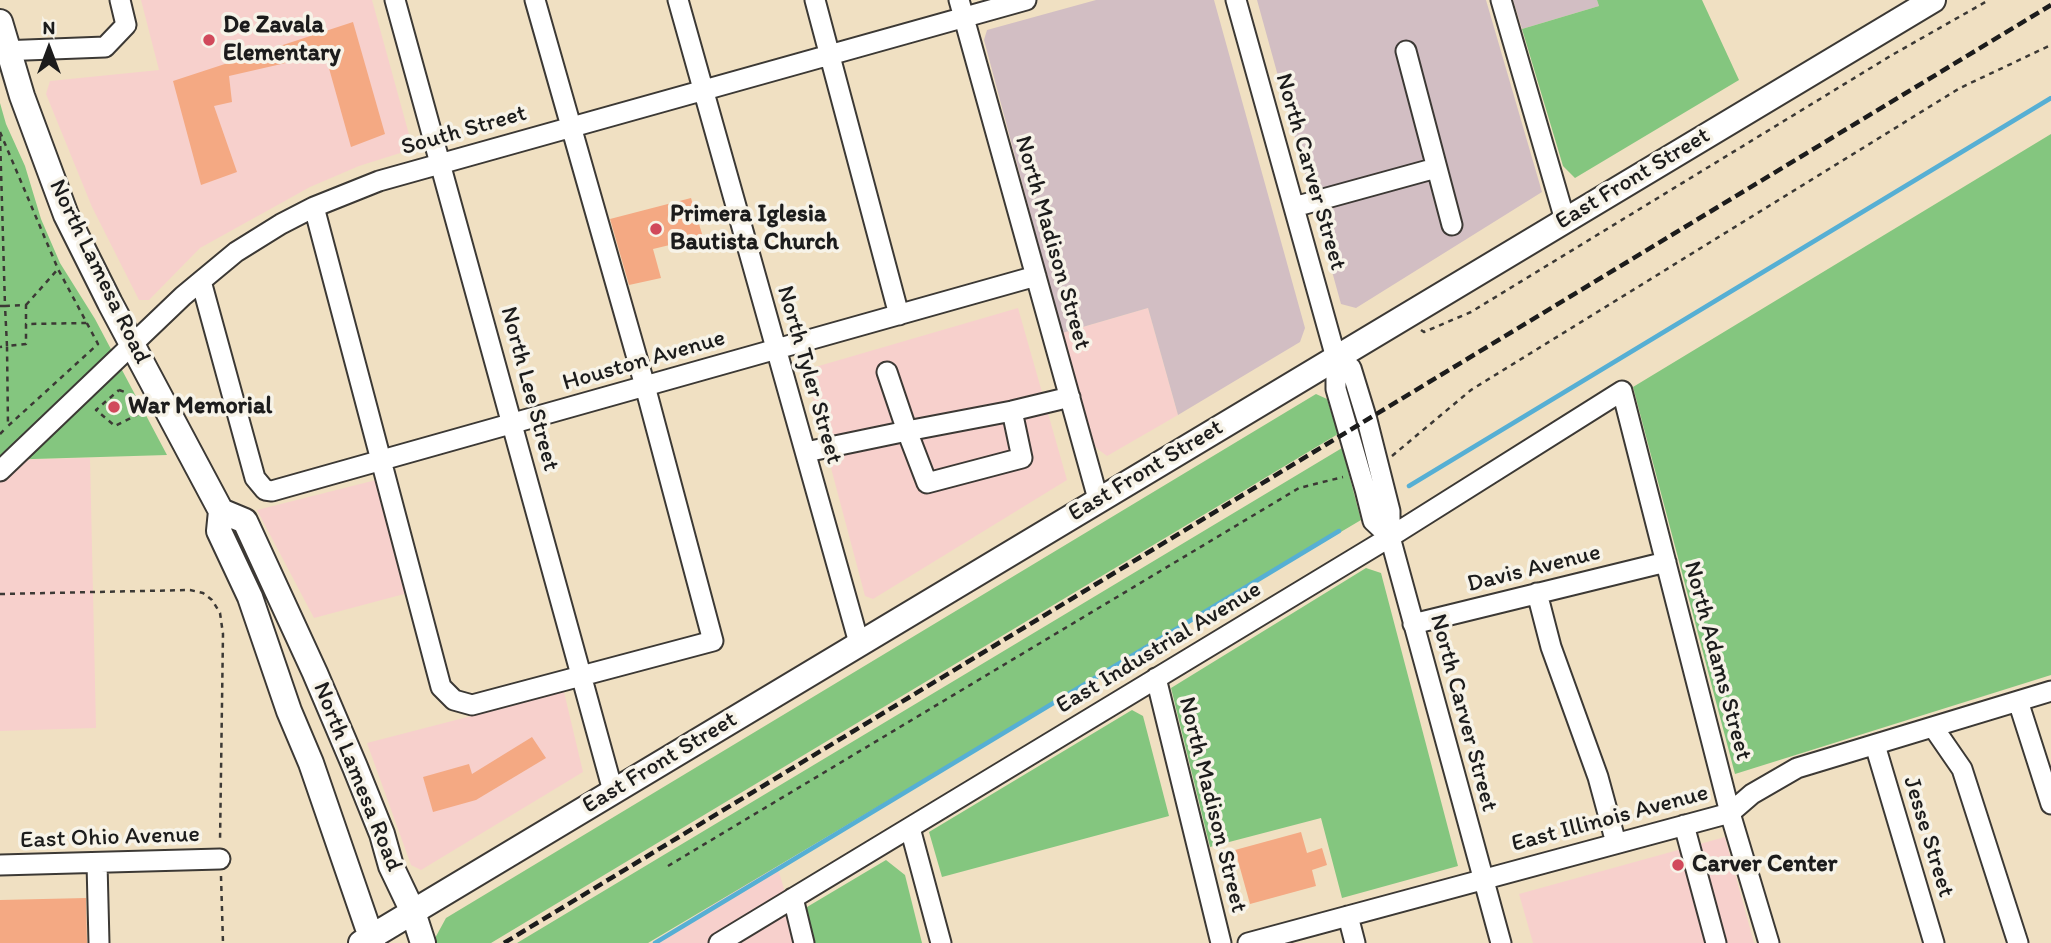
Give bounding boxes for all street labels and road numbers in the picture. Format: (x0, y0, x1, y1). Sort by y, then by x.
street label: North Carver Street (1268, 70, 1352, 274)
street label: South Street (398, 99, 530, 163)
street label: East Front Street (1550, 121, 1716, 237)
street label: North Madison Street (1008, 133, 1096, 353)
street label: North Lamesa Road (42, 175, 156, 369)
street label: North Tyler Street (770, 283, 848, 467)
street label: North Lee Street (493, 304, 565, 474)
street label: Houston Avenue (559, 324, 729, 398)
street label: East Front Street (1063, 413, 1229, 529)
street label: Davis Avenue (1464, 538, 1604, 600)
street label: North Adams Street (1677, 558, 1757, 764)
street label: East Industrial Avenue (1051, 575, 1267, 721)
street label: North Carver Street (1423, 611, 1503, 815)
street label: North Lamesa Road (306, 678, 408, 876)
street label: North Madison Street (1171, 694, 1253, 916)
street label: East Front Street (577, 705, 743, 821)
street label: Jesse Street (1896, 773, 1960, 901)
street label: East Illinois Avenue (1508, 779, 1712, 859)
street label: East Ohio Avenue (20, 820, 200, 856)

